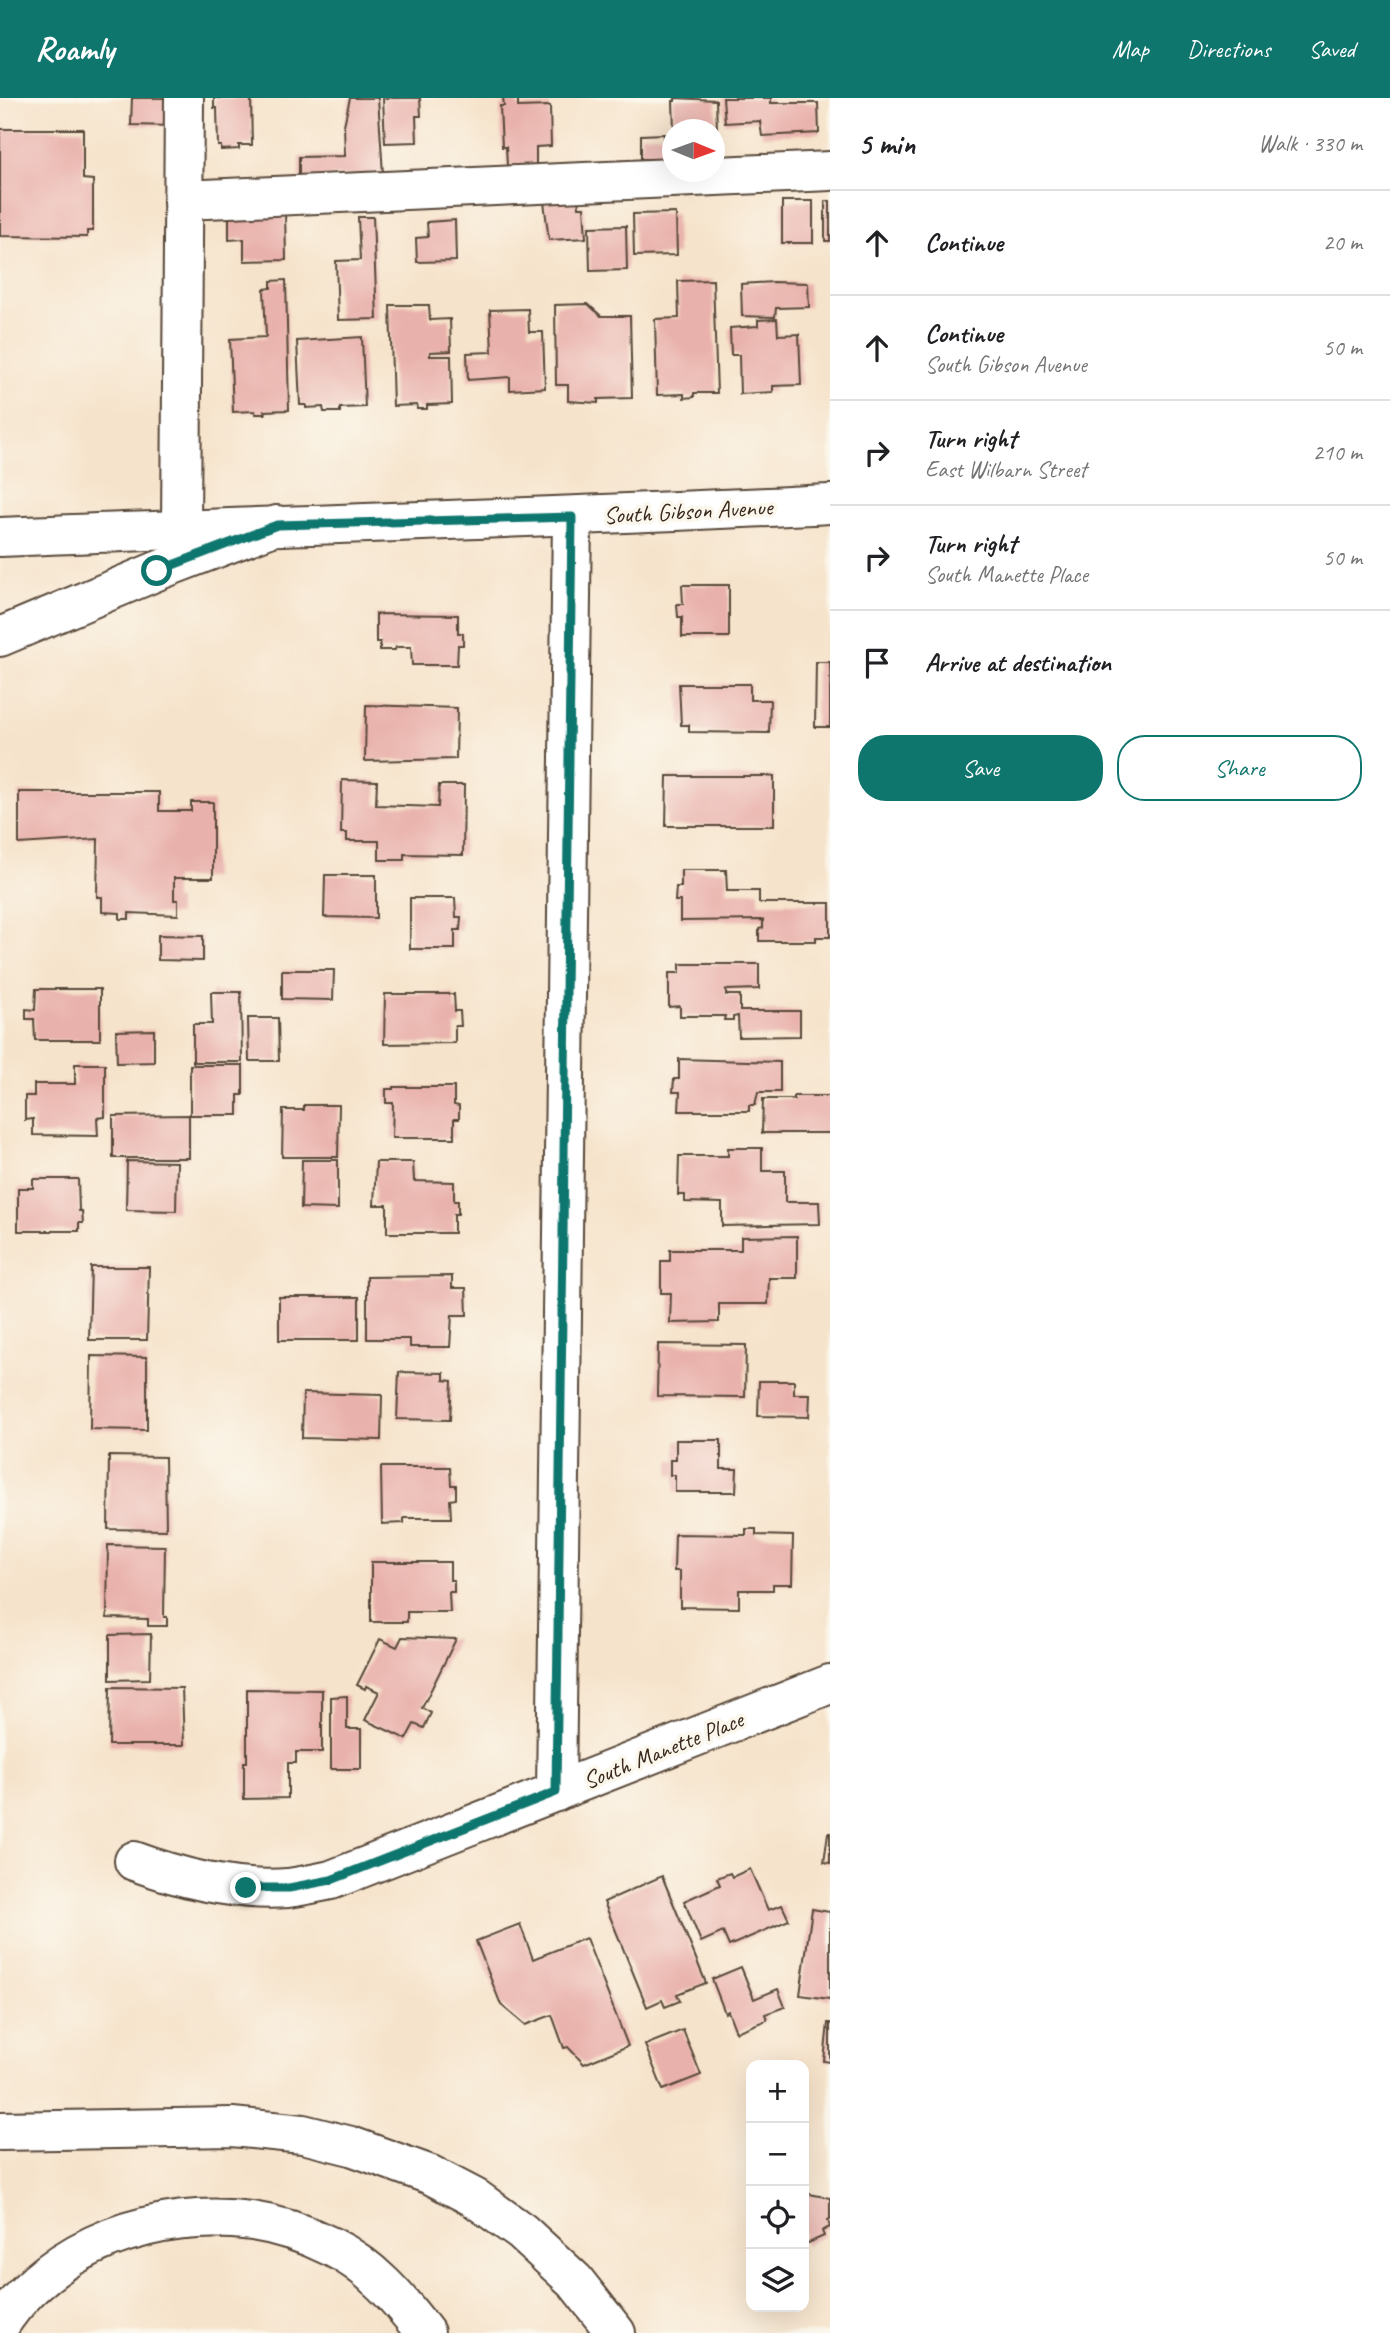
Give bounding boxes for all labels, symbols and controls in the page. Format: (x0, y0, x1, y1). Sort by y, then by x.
text: Roamly (35, 28, 114, 70)
text: Map (1112, 34, 1149, 64)
text: Directions (1187, 34, 1270, 64)
text: Saved (1308, 34, 1355, 64)
north arrow (662, 119, 725, 182)
text: 5 min (858, 125, 915, 163)
text: Walk · 330 m (1258, 129, 1362, 158)
icon: ahead (858, 224, 896, 262)
text: Continue (925, 226, 1003, 259)
text: 20 m (1323, 228, 1362, 257)
text: Continue (925, 317, 1003, 350)
icon: ahead (858, 329, 896, 367)
text: 50 m (1323, 333, 1362, 362)
text: South Gibson Avenue (925, 350, 1087, 379)
text: Turn right (925, 422, 1016, 455)
icon: right (858, 434, 896, 472)
text: 210 m (1313, 438, 1362, 467)
text: East Wilbarn Street (925, 455, 1087, 484)
street label: South Gibson Avenue (603, 491, 775, 530)
text: Turn right (925, 527, 1016, 560)
icon: right (858, 539, 896, 577)
text: 50 m (1323, 543, 1362, 572)
route start (141, 555, 172, 586)
text: South Manette Place (925, 560, 1088, 589)
icon: arrive (858, 644, 896, 682)
text: Arrive at destination (925, 646, 1111, 679)
button: Save (858, 735, 1103, 801)
button: Share (1117, 735, 1362, 801)
street label: South Manette Place (579, 1703, 749, 1796)
route end (230, 1872, 261, 1903)
map controls (746, 2060, 809, 2312)
button: + (746, 2060, 809, 2123)
button: − (746, 2123, 809, 2186)
button: locate (746, 2186, 809, 2249)
button: layers (746, 2249, 809, 2312)

